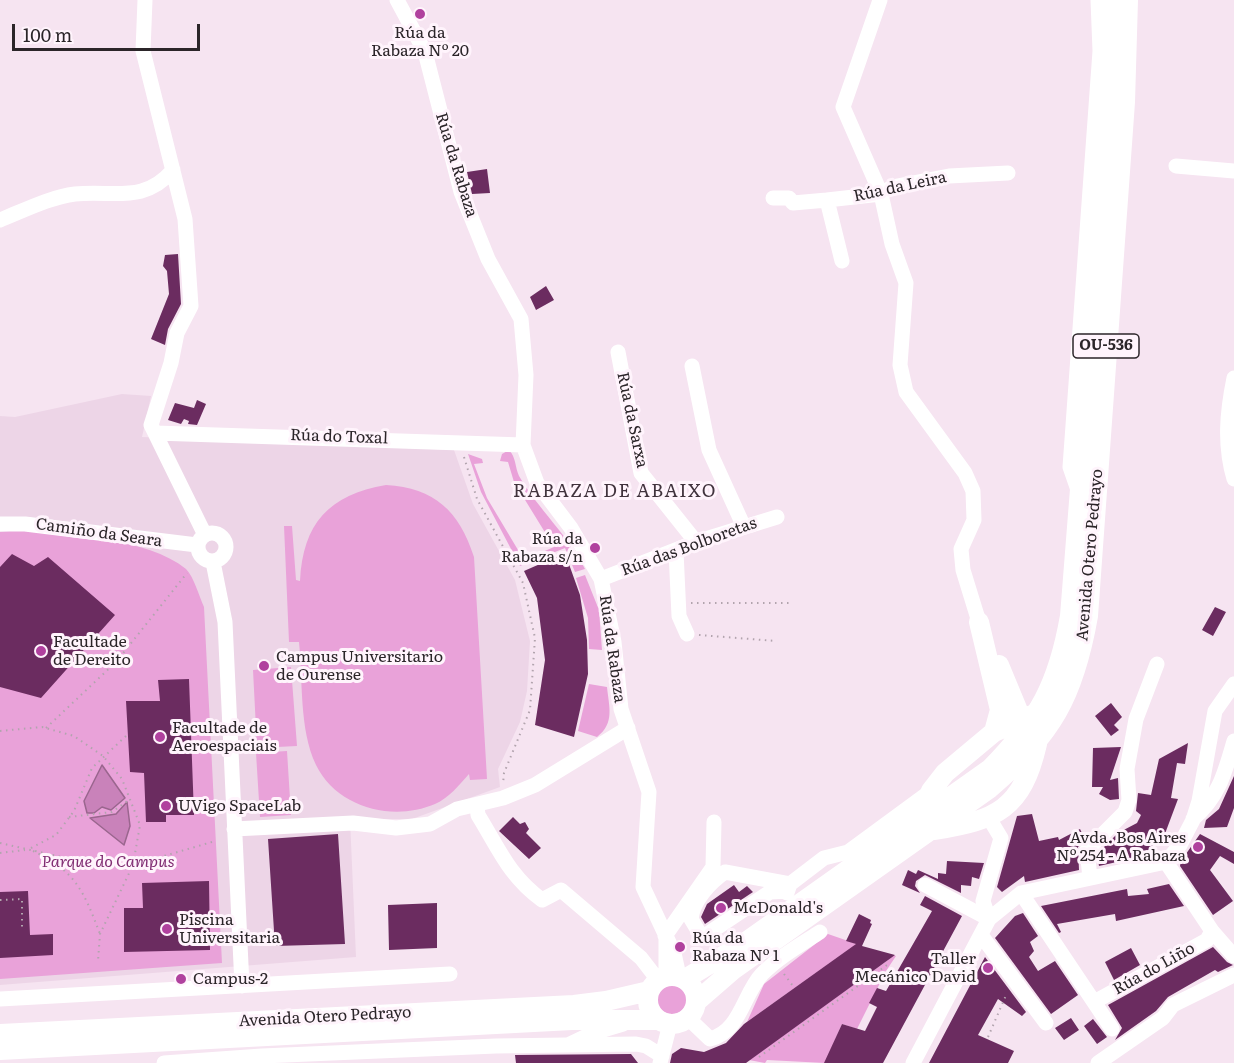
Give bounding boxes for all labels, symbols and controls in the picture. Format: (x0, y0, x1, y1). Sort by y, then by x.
marker: Rúa da Rabaza Nº 20 (413, 7, 427, 21)
scale bar (15, 12, 202, 50)
text: 100 m (23, 21, 72, 48)
place label: Rúa da Rabaza Nº 20 (371, 23, 469, 61)
street label: Rúa da Rabaza (431, 110, 481, 220)
street label: Rúa da Leira (852, 168, 948, 206)
road number: OU-536 (1073, 334, 1139, 358)
street label: Rúa da Sarxa (612, 370, 652, 470)
street label: Rúa do Toxal (290, 426, 388, 448)
street label: Avenida Otero Pedrayo (1073, 468, 1107, 642)
district label: RABAZA DE ABAIXO (513, 481, 717, 503)
street label: Rúa das Bolboretas (619, 514, 759, 580)
street label: Camiño da Seara (35, 515, 163, 551)
place label: Rúa da Rabaza s/n (501, 529, 583, 567)
marker: Rúa da Rabaza s/n (588, 541, 602, 555)
street label: Rúa da Rabaza (595, 594, 629, 704)
place label: Facultade de Dereito (53, 632, 131, 670)
marker: Facultade de Dereito (34, 644, 48, 658)
place label: Campus Universitario de Ourense (276, 647, 443, 685)
marker: Campus Universitario de Ourense (257, 659, 271, 673)
place label: Facultade de Aeroespaciais (172, 718, 277, 756)
marker: Facultade de Aeroespaciais (153, 730, 167, 744)
place label: UVigo SpaceLab (178, 796, 301, 816)
marker: UVigo SpaceLab (159, 799, 173, 813)
place label: Avda. Bos Aires Nº 254 - A Rabaza (1056, 828, 1186, 866)
marker: Avda. Bos Aires Nº 254 - A Rabaza (1191, 840, 1205, 854)
park label: Parque do Campus (42, 852, 174, 872)
place label: McDonald's (733, 898, 823, 918)
marker: McDonald's (714, 901, 728, 915)
place label: Piscina Universitaria (179, 910, 280, 948)
marker: Piscina Universitaria (160, 922, 174, 936)
place label: Rúa da Rabaza Nº 1 (692, 928, 779, 966)
street label: Rúa do Liño (1110, 939, 1198, 999)
marker: Rúa da Rabaza Nº 1 (673, 940, 687, 954)
place label: Taller Mecánico David (854, 949, 976, 987)
marker: Taller Mecánico David (981, 961, 995, 975)
place label: Campus-2 (193, 969, 268, 989)
marker: Campus-2 (174, 972, 188, 986)
street label: Avenida Otero Pedrayo (238, 1003, 412, 1031)

